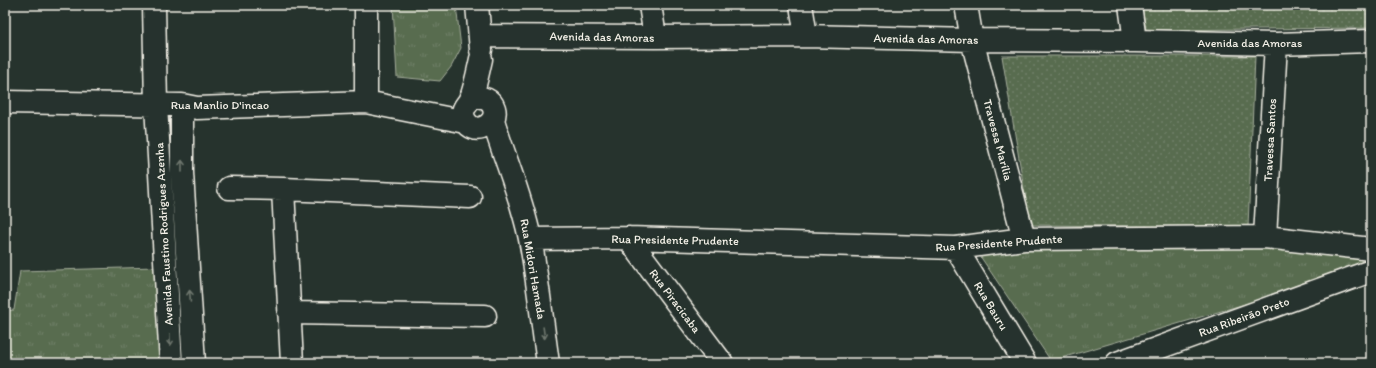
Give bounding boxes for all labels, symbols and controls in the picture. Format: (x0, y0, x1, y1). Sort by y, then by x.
street label: Avenida das Amoras (549, 29, 655, 45)
street label: Avenida das Amoras (873, 31, 979, 47)
street label: Avenida das Amoras (1198, 36, 1302, 50)
street label: Rua Manlio D'incao (171, 98, 269, 112)
street label: Travessa Marília (980, 98, 1016, 183)
street label: Travessa Santos (1261, 98, 1279, 182)
street label: Avenida Faustino Rodrigues Azenha (152, 141, 176, 326)
one-way arrow (178, 160, 186, 173)
street label: Rua Midori Hamada (517, 218, 549, 320)
street label: Rua Presidente Prudente (611, 232, 739, 248)
street label: Rua Presidente Prudente (935, 232, 1063, 254)
street label: Rua Piracicaba (646, 266, 704, 336)
street label: Rua Bauru (971, 279, 1011, 333)
one-way arrow (186, 290, 193, 303)
street label: Rua Ribeirão Preto (1197, 294, 1291, 340)
one-way arrow (540, 326, 548, 339)
one-way arrow (166, 333, 173, 346)

